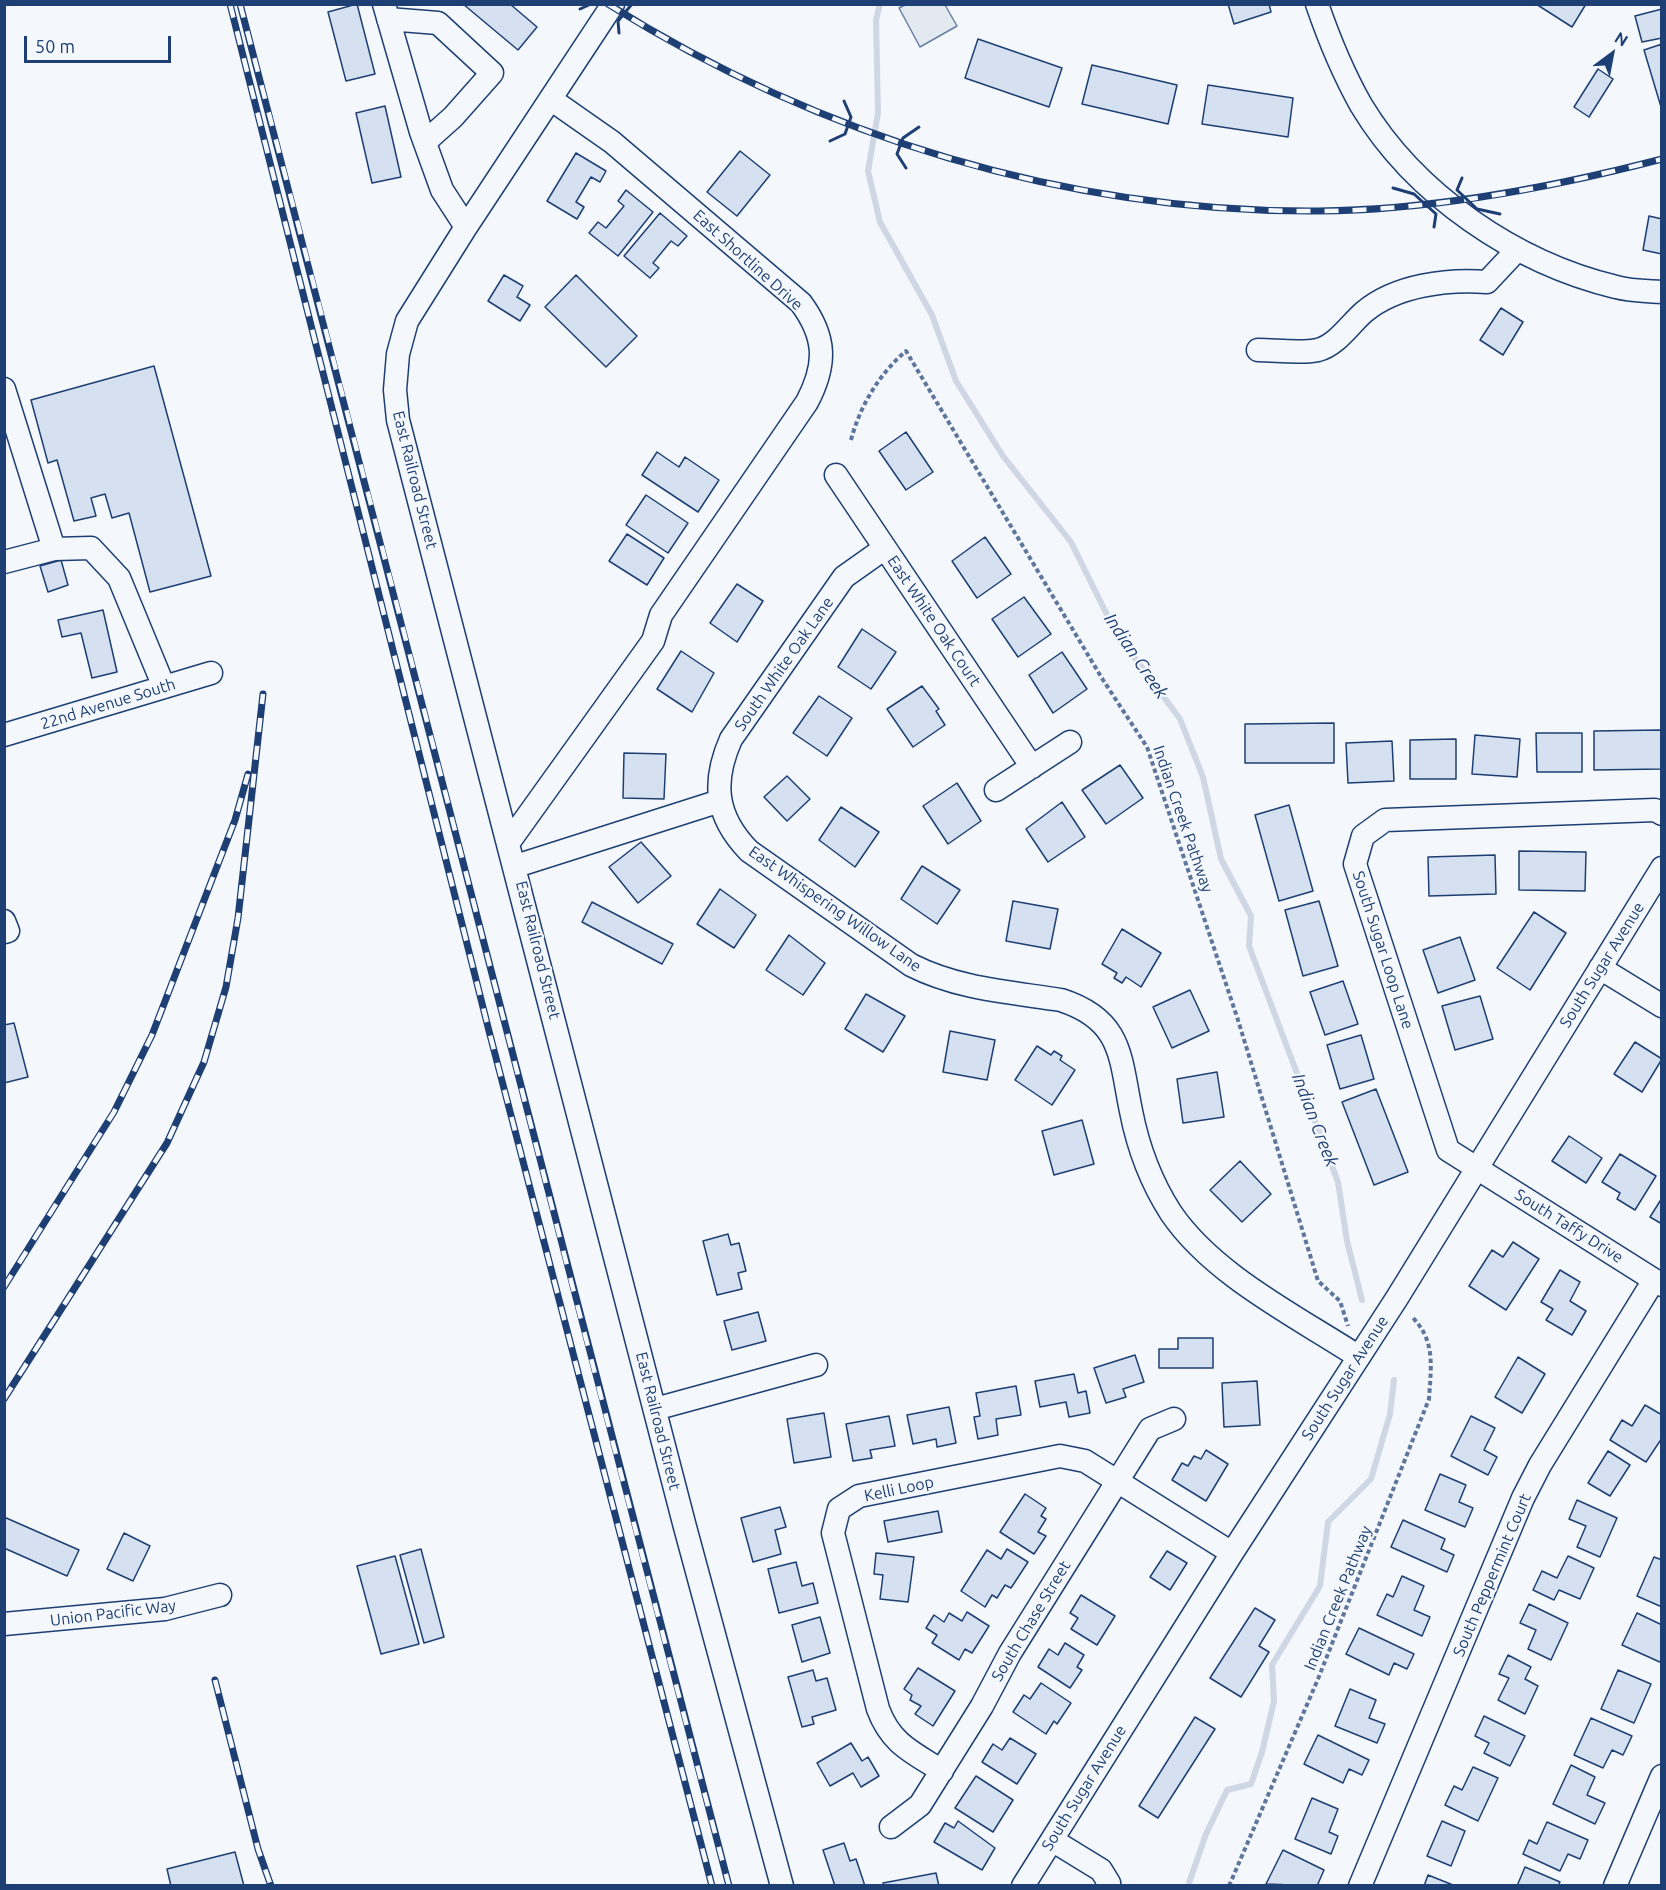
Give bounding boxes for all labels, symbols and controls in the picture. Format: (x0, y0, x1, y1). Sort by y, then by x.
scale bar (27, 24, 174, 62)
north arrow (1582, 24, 1642, 84)
text: N (1612, 28, 1631, 50)
text: 50 m (35, 36, 75, 56)
street label: East Shortline Drive (689, 206, 807, 314)
street label: East Railroad Street (389, 409, 441, 551)
street label: East White Oak Court (883, 552, 985, 690)
street label: South White Oak Lane (730, 593, 838, 735)
water label: Indian Creek (1099, 609, 1173, 703)
street label: 22nd Avenue South (38, 674, 178, 734)
street label: Indian Creek Pathway (1149, 743, 1217, 895)
street label: East Whispering Willow Lane (745, 842, 925, 976)
street label: South Sugar Loop Lane (1348, 869, 1418, 1031)
street label: East Railroad Street (512, 879, 564, 1021)
street label: South Sugar Avenue (1556, 899, 1648, 1031)
water label: Indian Creek (1287, 1070, 1343, 1170)
street label: South Taffy Drive (1511, 1185, 1627, 1267)
street label: South Sugar Avenue (1298, 1312, 1392, 1444)
street label: East Railroad Street (632, 1350, 684, 1492)
street label: Kelli Loop (863, 1472, 935, 1506)
street label: South Peppermint Court (1449, 1491, 1535, 1659)
street label: Indian Creek Pathway (1300, 1523, 1376, 1673)
street label: South Chase Street (987, 1557, 1075, 1685)
street label: Union Pacific Way (49, 1596, 177, 1630)
street label: South Sugar Avenue (1038, 1722, 1130, 1854)

